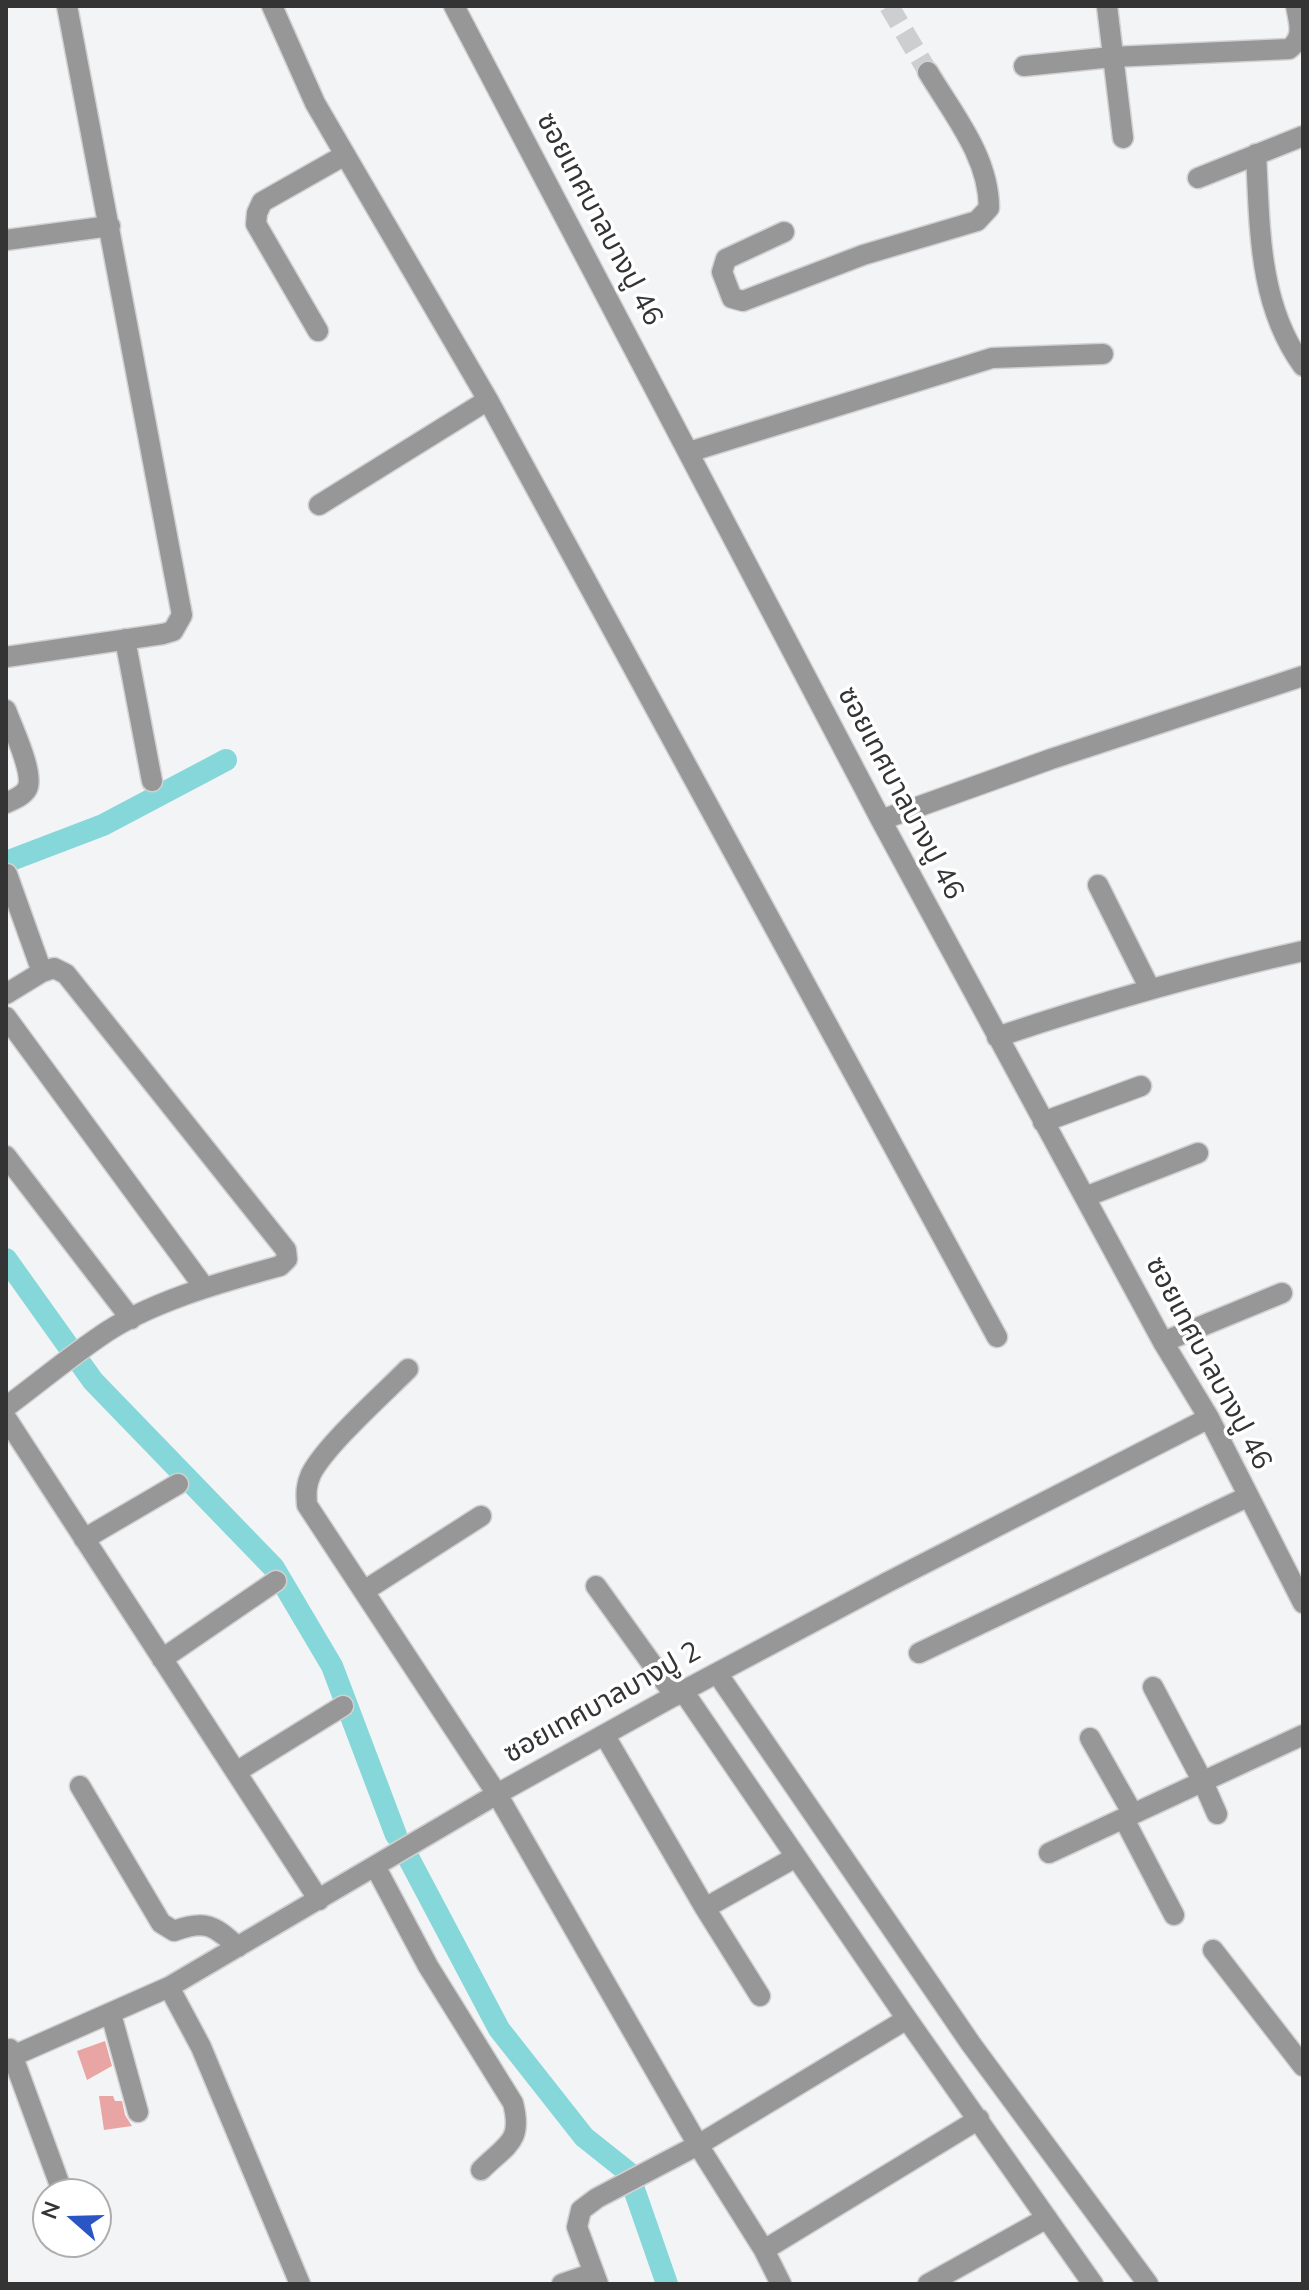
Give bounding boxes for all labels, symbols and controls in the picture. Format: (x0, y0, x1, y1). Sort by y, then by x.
street label: ซอยเทศบาลบางปู 46 (528, 108, 668, 332)
street label: ซอยเทศบาลบางปู 46 (829, 682, 969, 906)
street label: ซอยเทศบาลบางปู 46 (1137, 1252, 1277, 1476)
street label: ซอยเทศบาลบางปู 2 (499, 1636, 707, 1772)
north arrow (32, 2178, 112, 2258)
text: N (34, 2198, 68, 2223)

